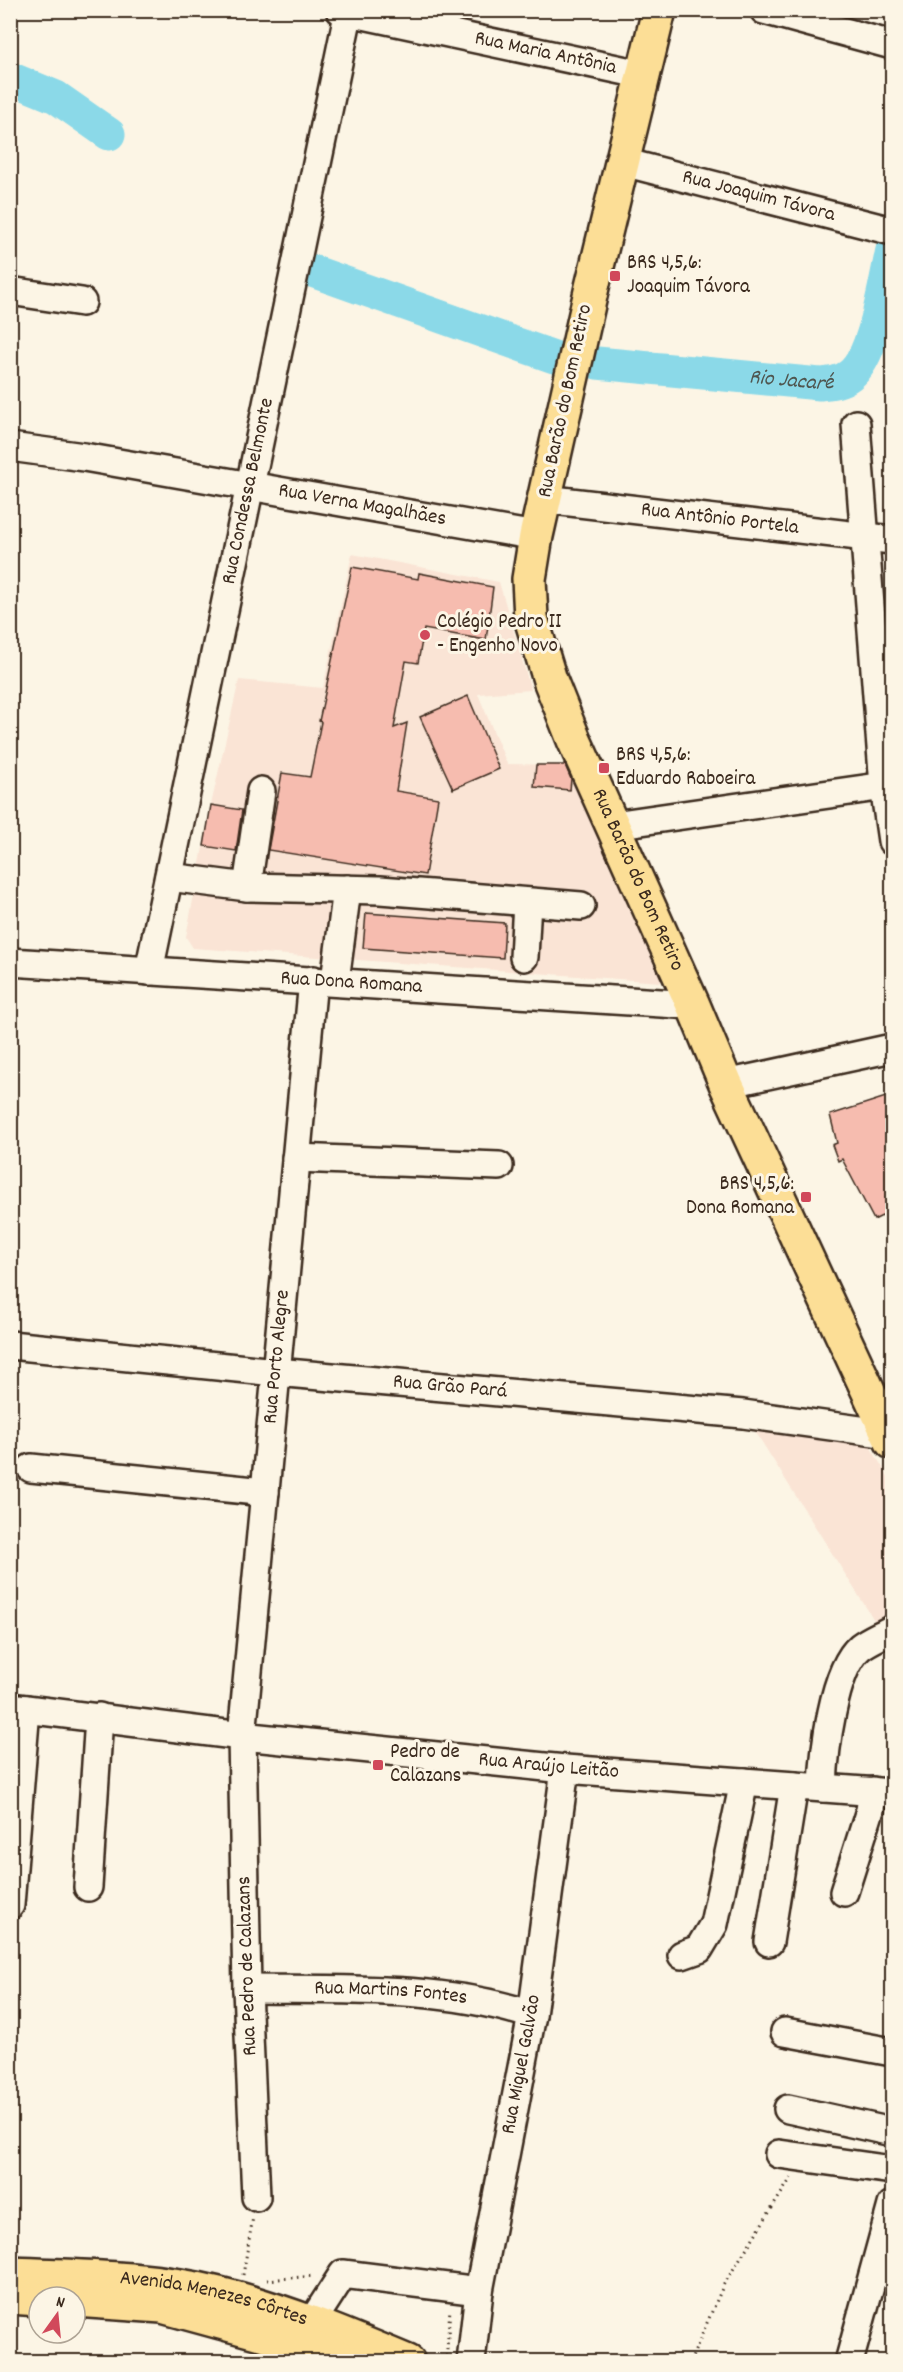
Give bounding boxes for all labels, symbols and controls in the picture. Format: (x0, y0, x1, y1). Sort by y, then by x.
street label: Rua Maria Antônia (472, 24, 620, 84)
street label: Rua Joaquim Távora (679, 163, 839, 231)
place label: BRS 4,5,6: Joaquim Távora (627, 249, 751, 303)
marker: BRS 4,5,6: Joaquim Távora (608, 269, 622, 283)
street label: Rua Barão do Bom Retiro (531, 302, 601, 500)
water label: Rio Jacaré (747, 362, 838, 400)
street label: Rua Condessa Belmonte (215, 395, 283, 587)
street label: Rua Verna Magalhães (276, 476, 448, 535)
street label: Rua Antônio Portela (639, 495, 801, 544)
place label: Colégio Pedro II - Engenho Novo (437, 608, 562, 662)
marker: Colégio Pedro II - Engenho Novo (418, 628, 432, 642)
place label: BRS 4,5,6: Eduardo Raboeira (616, 741, 756, 795)
marker: BRS 4,5,6: Eduardo Raboeira (597, 761, 611, 775)
street label: Rua Barão do Bom Retiro (583, 784, 691, 976)
street label: Rua Dona Romana (280, 964, 424, 1003)
place label: BRS 4,5,6: Dona Romana (686, 1170, 795, 1224)
marker: BRS 4,5,6: Dona Romana (799, 1190, 813, 1204)
street label: Rua Porto Alegre (256, 1289, 299, 1425)
street label: Rua Grão Pará (391, 1368, 509, 1408)
place label: Pedro de Calazans (390, 1738, 461, 1792)
street label: Rua Araújo Leitão (477, 1745, 620, 1788)
marker: Pedro de Calazans (371, 1758, 385, 1772)
street label: Rua Pedro de Calazans (230, 1876, 266, 2056)
street label: Rua Martins Fontes (314, 1974, 469, 2014)
street label: Rua Miguel Galvão (494, 1993, 550, 2137)
street label: Avenida Menezes Côrtes (118, 2264, 312, 2335)
north arrow (27, 2285, 87, 2345)
text: N (53, 2291, 67, 2315)

